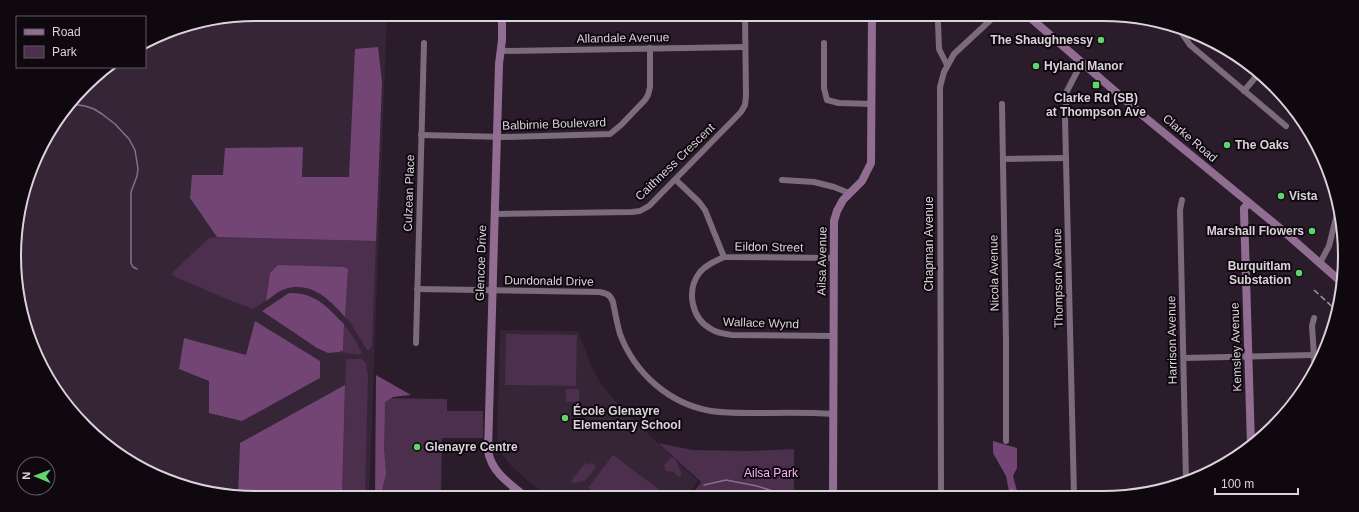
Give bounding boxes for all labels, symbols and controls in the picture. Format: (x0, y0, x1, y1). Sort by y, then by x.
legend (16, 16, 146, 68)
text: Road (52, 25, 81, 39)
street label: Allandale Avenue (577, 30, 670, 46)
place label: The Shaughnessy (990, 33, 1093, 47)
marker: The Shaughnessy (1096, 35, 1106, 45)
text: Park (52, 45, 78, 59)
place label: Hyland Manor (1044, 59, 1124, 73)
marker: Hyland Manor (1031, 61, 1041, 71)
marker: Clarke Rd (SB) at Thompson Ave (1091, 80, 1101, 90)
place label: Clarke Rd (SB) at Thompson Ave (1046, 91, 1146, 119)
street label: Clarke Road (1160, 111, 1220, 165)
street label: Balbirnie Boulevard (502, 115, 606, 133)
street label: Caithness Crescent (632, 120, 718, 203)
place label: The Oaks (1235, 138, 1289, 152)
marker: The Oaks (1222, 140, 1232, 150)
street label: Culzean Place (401, 154, 417, 232)
place label: Vista (1289, 189, 1318, 203)
marker: Vista (1276, 191, 1286, 201)
street label: Chapman Avenue (922, 196, 936, 292)
street label: Glencoe Drive (473, 224, 489, 301)
place label: Marshall Flowers (1207, 224, 1304, 238)
street label: Ailsa Avenue (814, 226, 830, 296)
marker: Marshall Flowers (1307, 226, 1317, 236)
street label: Thompson Avenue (1050, 228, 1066, 328)
street label: Nicola Avenue (986, 234, 1002, 311)
street label: Eildon Street (735, 239, 804, 255)
place label: Burquitlam Substation (1228, 259, 1291, 287)
marker: Burquitlam Substation (1294, 268, 1304, 278)
street label: Dundonald Drive (504, 273, 594, 289)
street label: Harrison Avenue (1164, 295, 1180, 384)
street label: Kemsley Avenue (1227, 302, 1245, 392)
street label: Wallace Wynd (723, 315, 799, 331)
place label: École Glenayre Elementary School (573, 403, 681, 432)
marker: École Glenayre Elementary School (560, 413, 570, 423)
place label: Glenayre Centre (425, 440, 518, 454)
marker: Glenayre Centre (412, 442, 422, 452)
north arrow (16, 456, 56, 496)
park label: Ailsa Park (744, 466, 799, 480)
scale bar (1215, 470, 1298, 496)
text: N (20, 472, 32, 480)
text: 100 m (1221, 477, 1254, 491)

